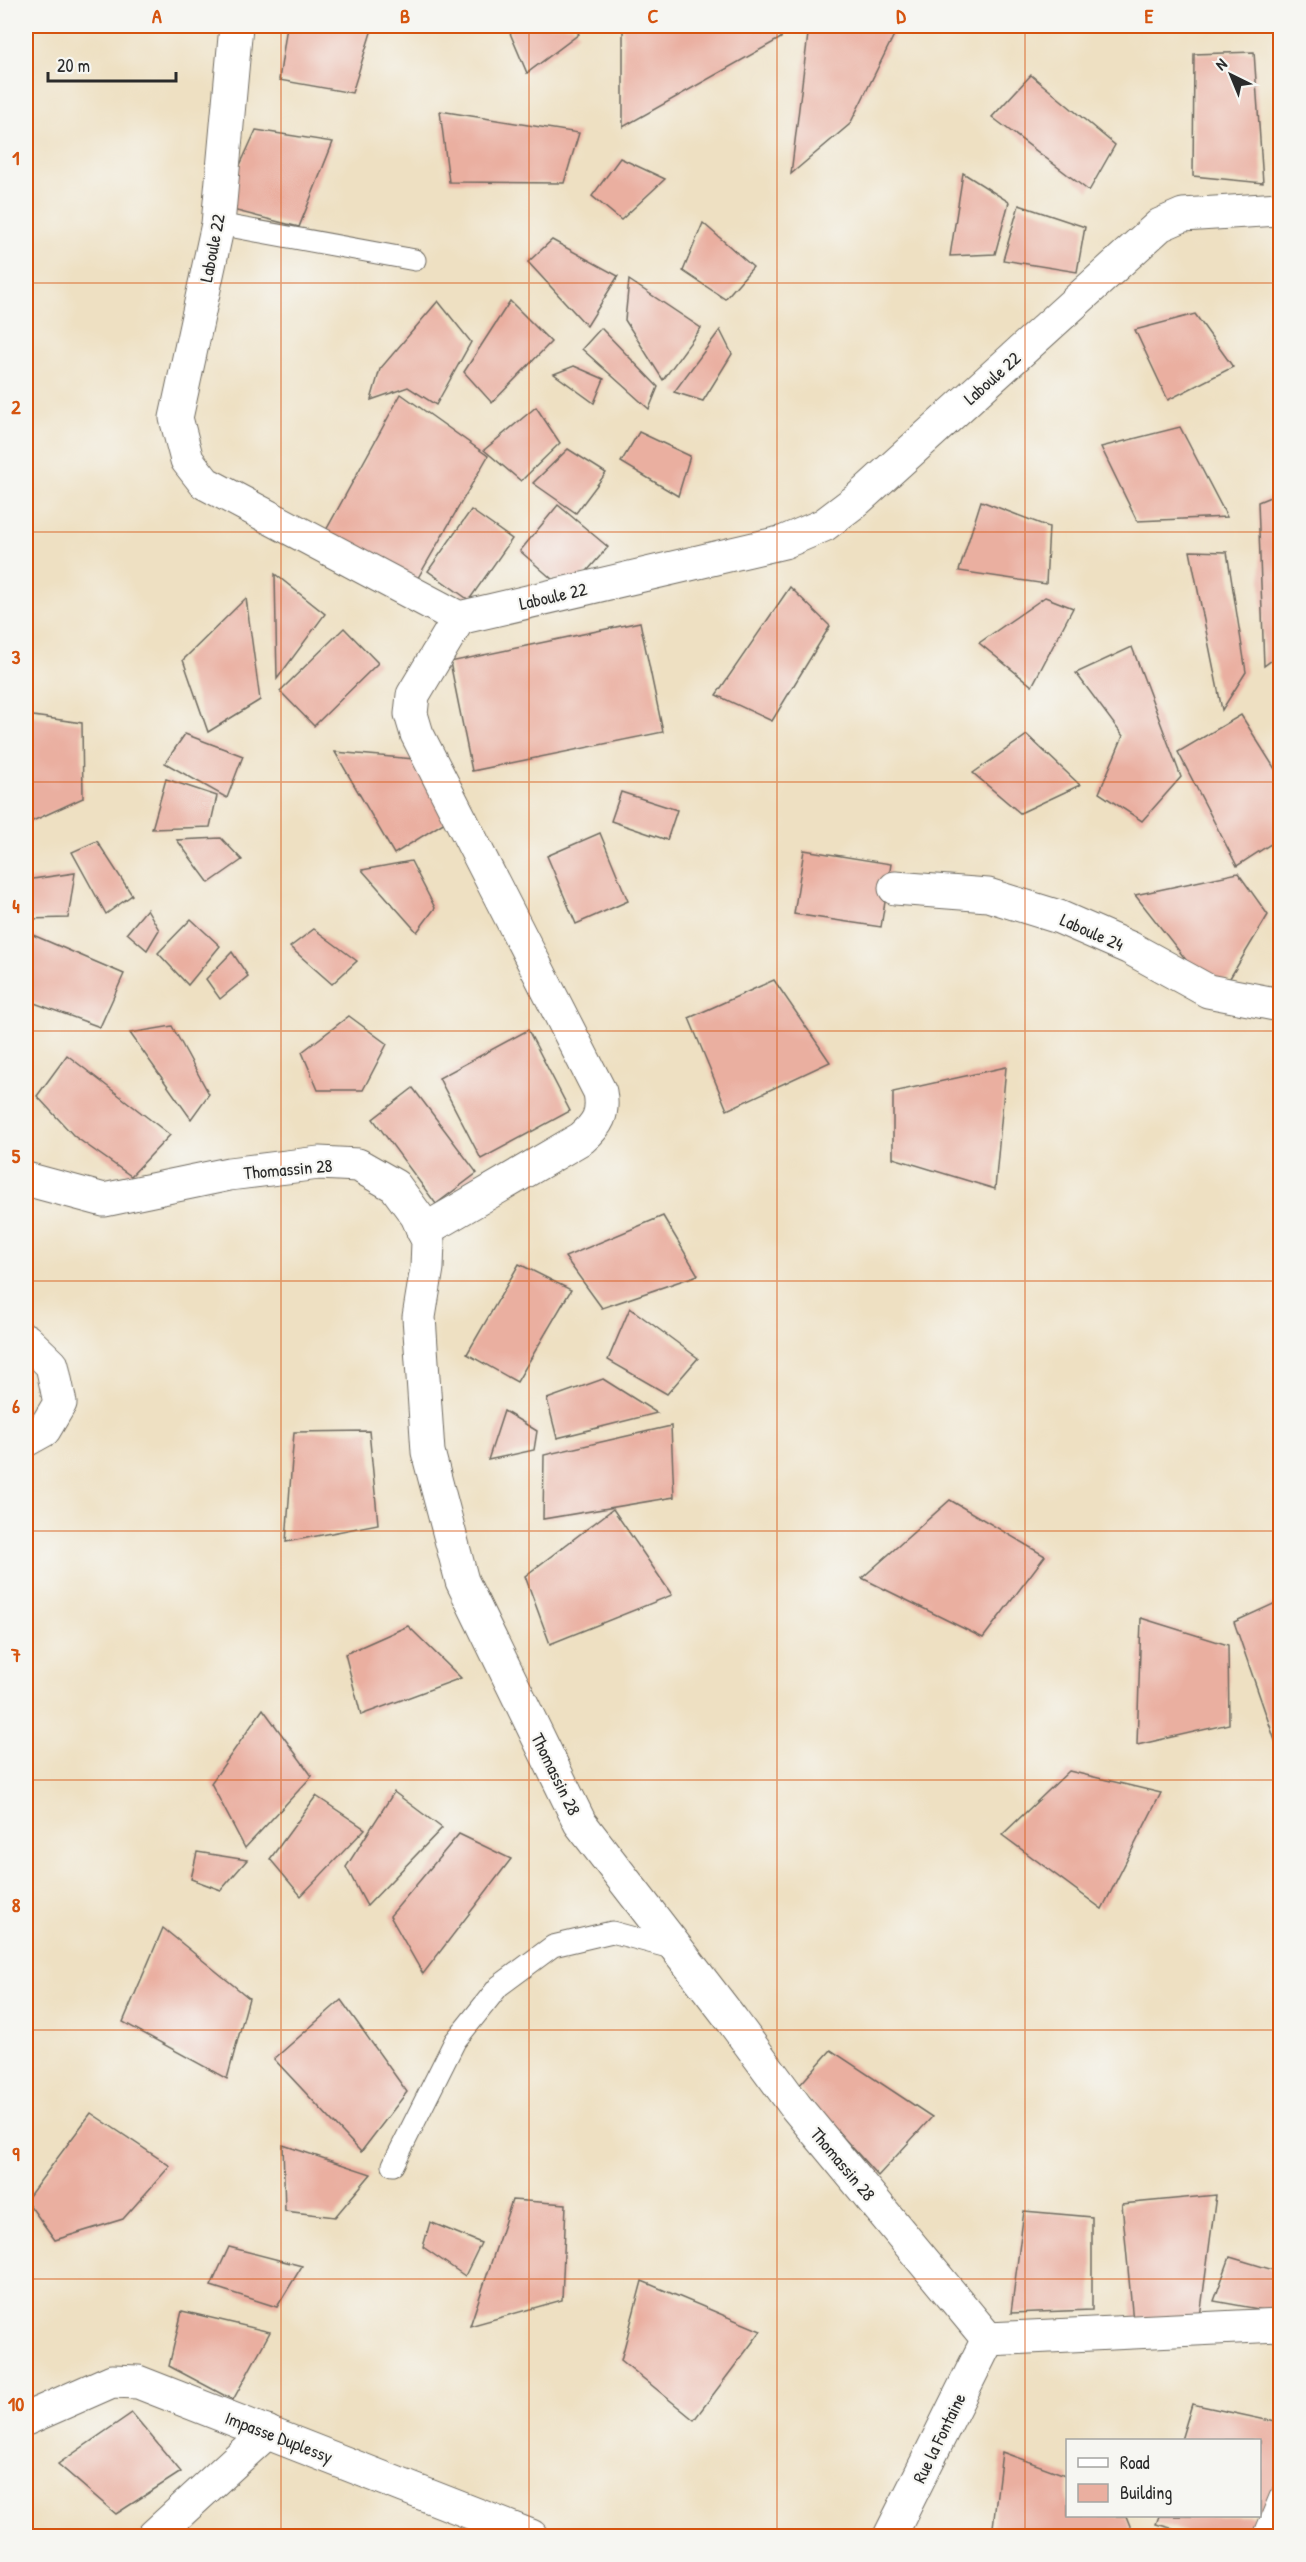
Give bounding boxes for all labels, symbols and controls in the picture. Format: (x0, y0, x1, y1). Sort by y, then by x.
text: A (152, 2, 162, 29)
text: B (400, 2, 410, 29)
text: C (648, 2, 659, 29)
text: D (896, 2, 906, 29)
text: E (1145, 2, 1154, 29)
scale bar (48, 45, 176, 83)
north arrow (1201, 45, 1261, 105)
text: 20 m (57, 53, 90, 78)
text: N (1210, 53, 1232, 75)
text: 1 (12, 144, 20, 171)
street label: Laboule 22 (193, 211, 231, 284)
street label: Laboule 22 (958, 345, 1026, 410)
text: 2 (11, 393, 21, 420)
street label: Laboule 22 (517, 576, 590, 616)
text: 3 (12, 643, 21, 670)
text: 4 (12, 892, 20, 919)
street label: Laboule 24 (1056, 907, 1128, 957)
text: 5 (12, 1142, 21, 1169)
street label: Thomassin 28 (243, 1153, 334, 1185)
text: 6 (12, 1392, 20, 1419)
text: 7 (10, 1641, 21, 1668)
street label: Thomassin 28 (525, 1729, 587, 1820)
text: 8 (12, 1891, 21, 1918)
street label: Thomassin 28 (805, 2122, 881, 2206)
text: 9 (12, 2140, 20, 2167)
street label: Rue la Fontaine (906, 2389, 972, 2487)
text: 10 (8, 2390, 24, 2417)
street label: Impasse Duplessy (222, 2405, 337, 2469)
legend (1066, 2439, 1261, 2517)
text: Road (1120, 2450, 1150, 2475)
text: Building (1120, 2480, 1172, 2505)

